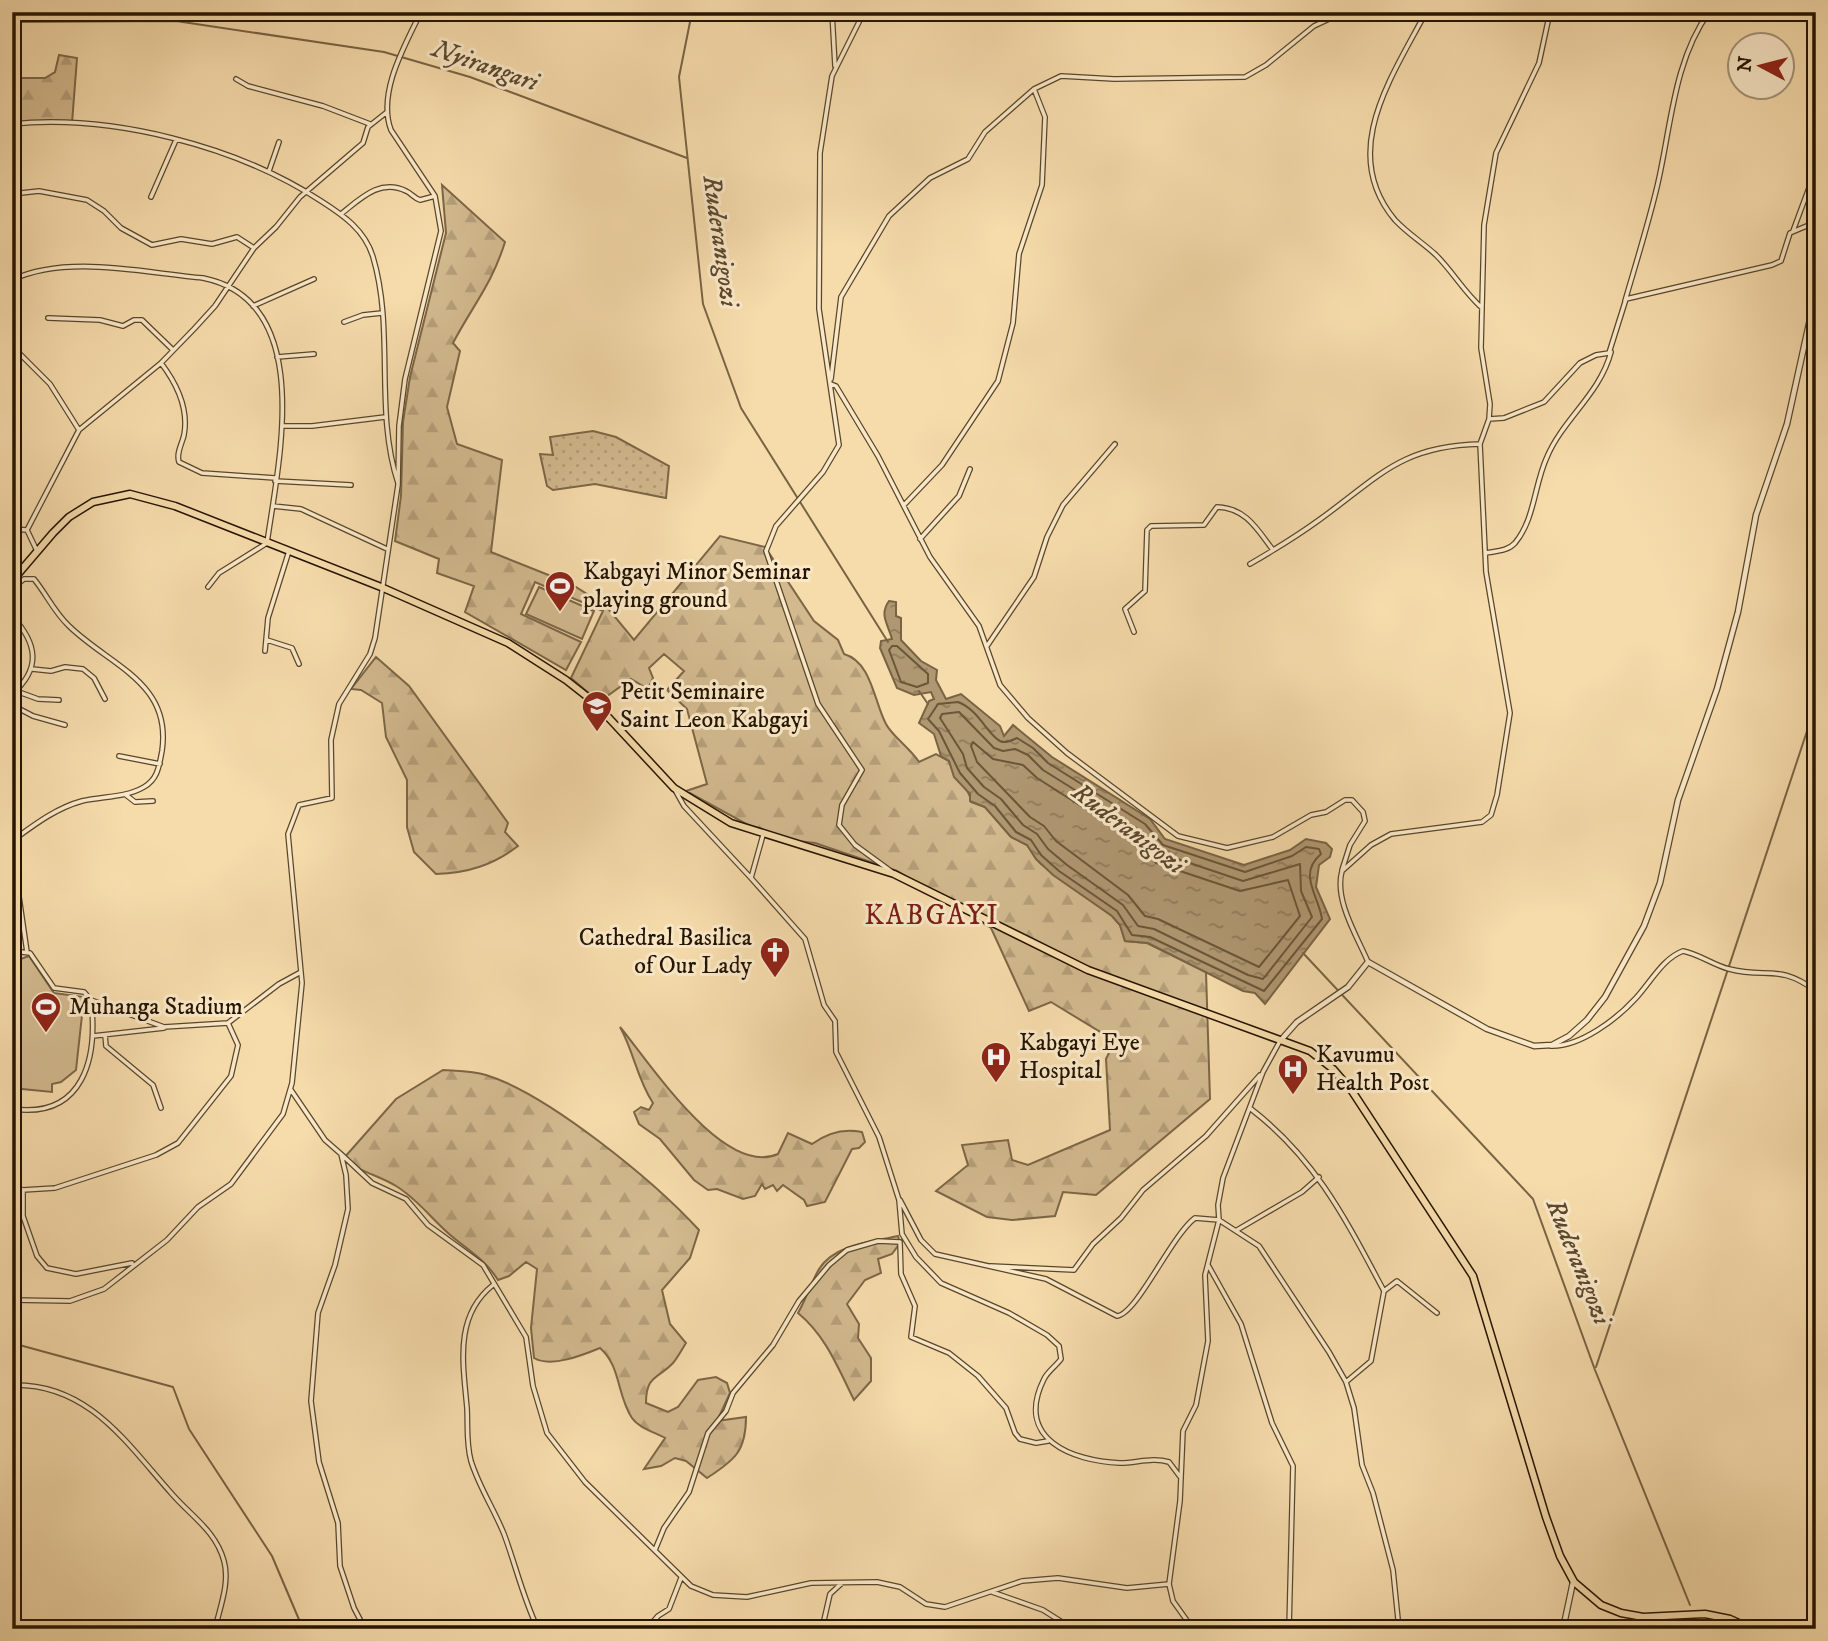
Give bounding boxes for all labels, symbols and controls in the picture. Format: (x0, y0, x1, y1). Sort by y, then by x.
water label: Nyirangari (426, 32, 545, 100)
north arrow (1727, 32, 1797, 102)
text: N (1733, 55, 1758, 73)
water label: Ruderanigozi (694, 172, 746, 311)
place label: Kabgayi Minor Seminar playing ground (582, 557, 810, 615)
sports icon: Kabgayi Minor Seminar playing ground (543, 569, 577, 613)
place label: Petit Seminaire Saint Leon Kabgayi (620, 677, 808, 735)
school or university icon: Petit Seminaire Saint Leon Kabgayi (580, 689, 614, 733)
water label: Ruderanigozi (1064, 775, 1193, 883)
district label: KABGAYI (864, 898, 1000, 933)
place label: Cathedral Basilica of Our Lady (579, 923, 753, 981)
church icon: Cathedral Basilica of Our Lady (758, 935, 792, 979)
sports icon: Muhanga Stadium (29, 990, 63, 1034)
place label: Muhanga Stadium (69, 992, 243, 1022)
place label: Kabgayi Eye Hospital (1019, 1028, 1140, 1086)
hospital icon: Kabgayi Eye Hospital (979, 1040, 1013, 1084)
place label: Kavumu Health Post (1316, 1040, 1430, 1098)
hospital icon: Kavumu Health Post (1276, 1052, 1310, 1096)
water label: Ruderanigozi (1537, 1193, 1619, 1332)

